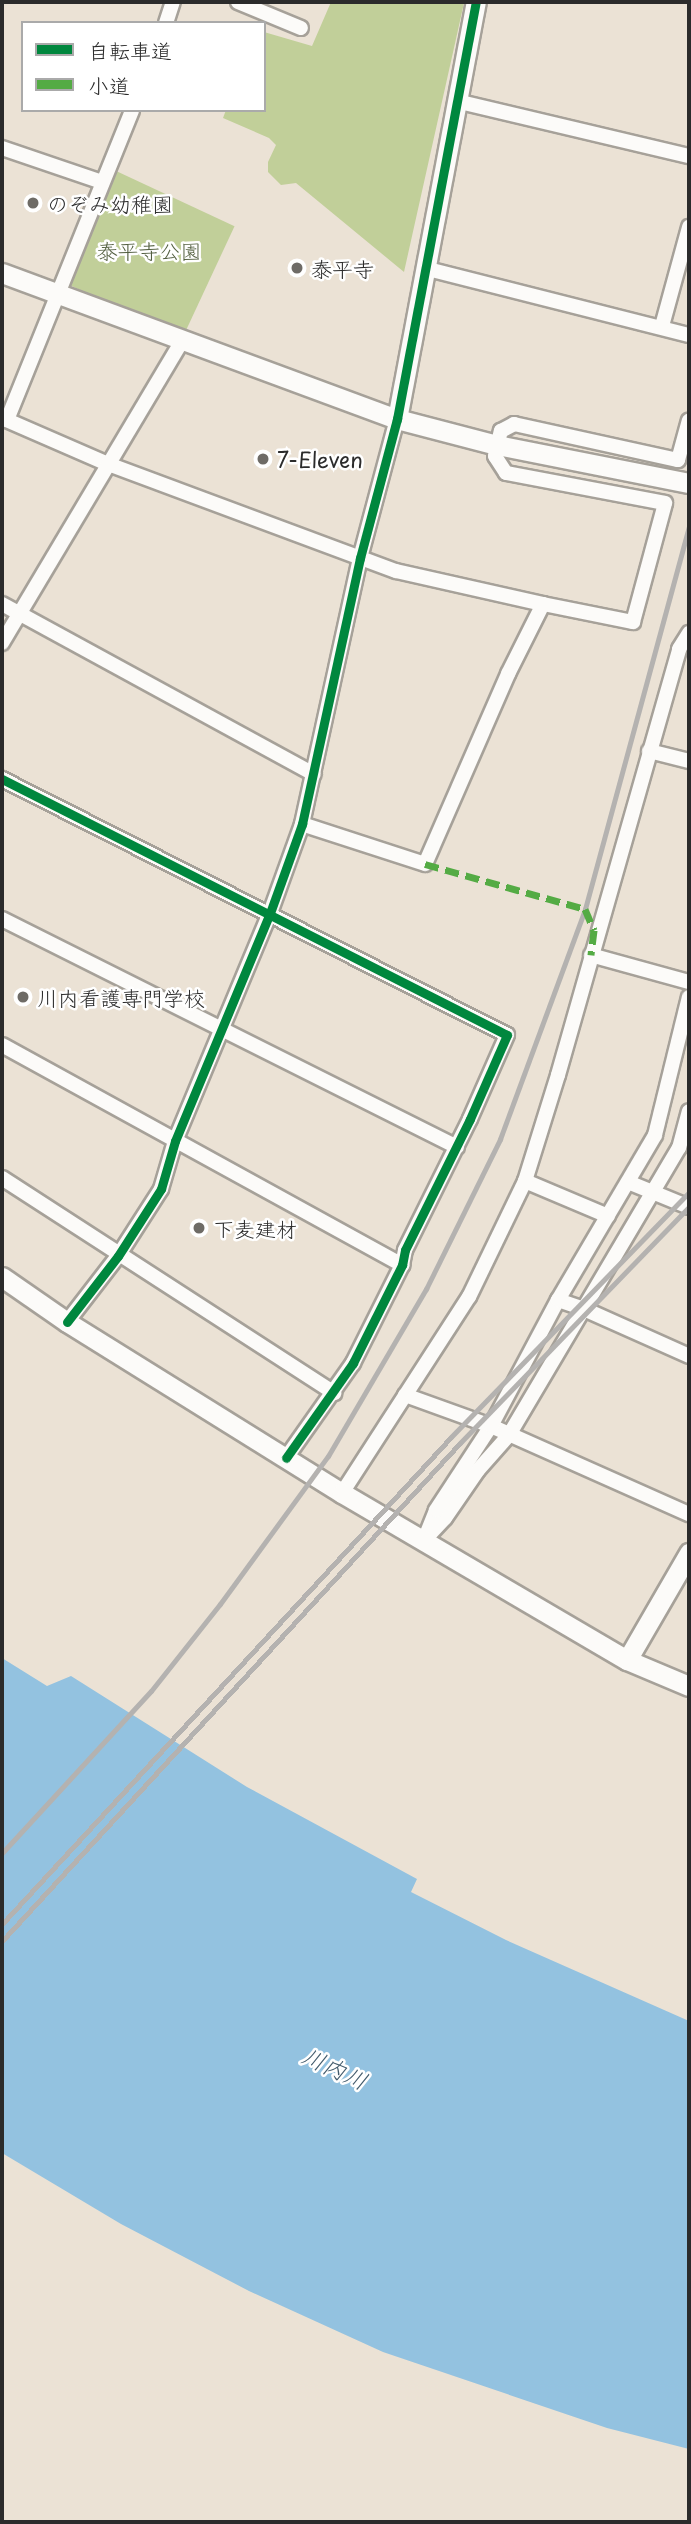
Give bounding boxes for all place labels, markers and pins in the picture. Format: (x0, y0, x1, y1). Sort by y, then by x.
place label: のぞみ幼稚園 (47, 190, 173, 216)
marker: のぞみ幼稚園 (25, 195, 41, 211)
place label: 泰平寺 (311, 255, 374, 281)
marker: 泰平寺 (289, 260, 305, 276)
place label: 7-Eleven (277, 446, 363, 472)
marker: 7-Eleven (255, 451, 271, 467)
place label: 川内看護専門学校 (37, 984, 205, 1010)
marker: 川内看護専門学校 (15, 989, 31, 1005)
place label: 下麦建材 (213, 1215, 297, 1241)
marker: 下麦建材 (191, 1220, 207, 1236)

